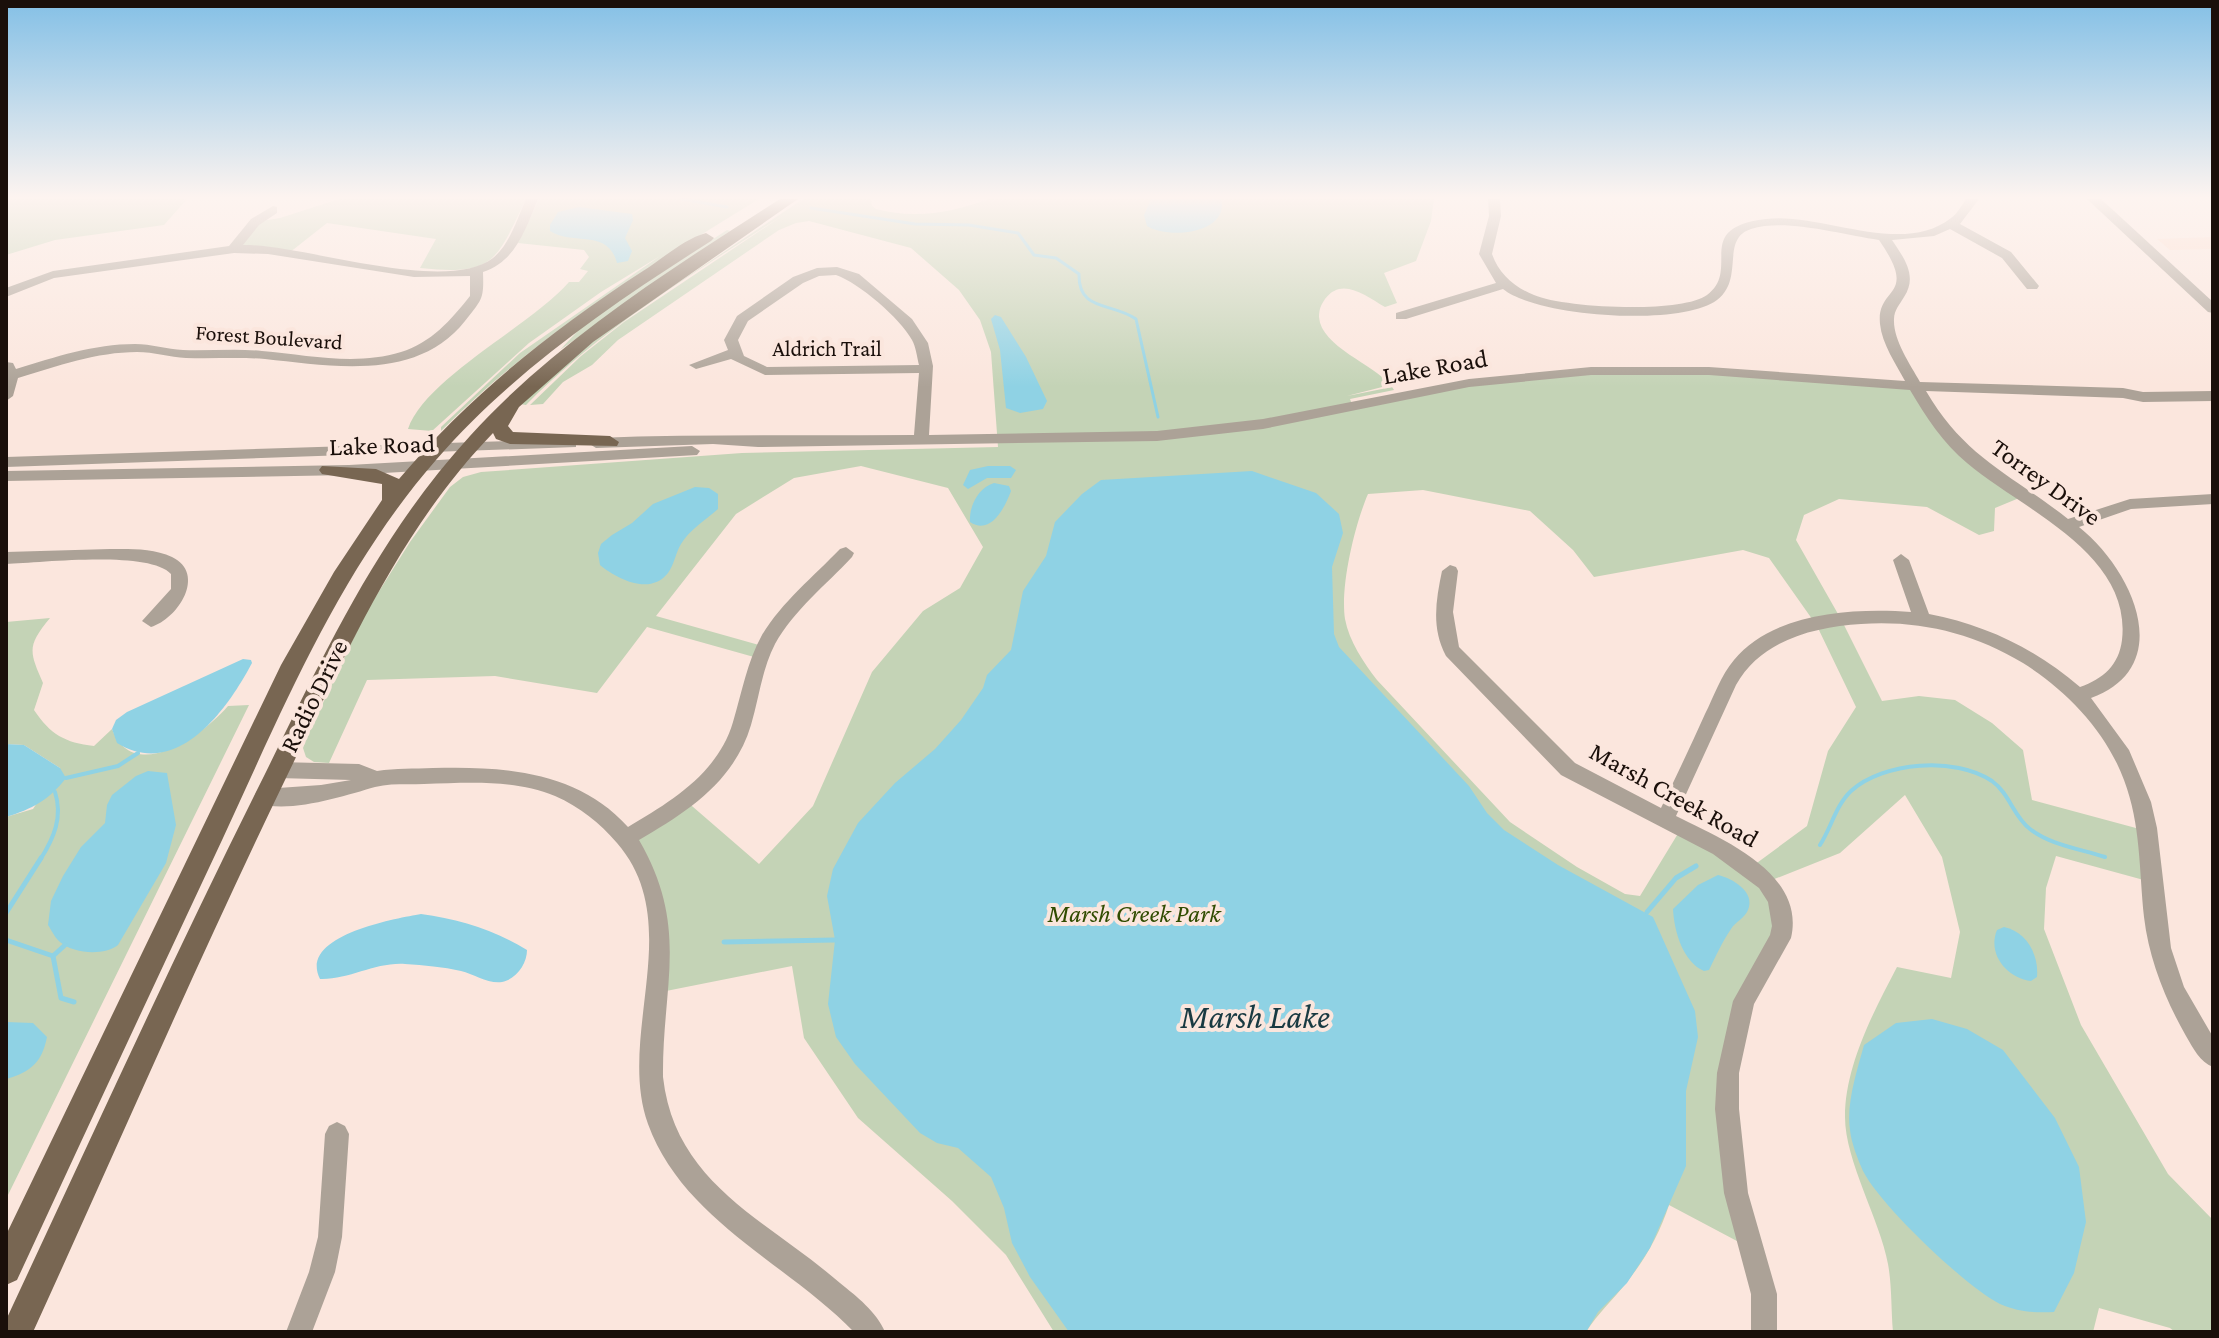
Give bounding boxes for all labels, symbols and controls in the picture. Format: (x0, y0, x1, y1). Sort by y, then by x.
street label: Forest Boulevard (195, 319, 344, 355)
street label: Aldrich Trail (772, 336, 882, 361)
street label: Lake Road (1380, 343, 1490, 391)
street label: Lake Road (328, 429, 436, 461)
street label: Torrey Drive (1985, 432, 2107, 532)
street label: Radio Drive (274, 635, 354, 757)
street label: Marsh Creek Road (1584, 737, 1764, 854)
park label: Marsh Creek Park (1046, 899, 1222, 928)
water label: Marsh Lake (1179, 998, 1330, 1035)

